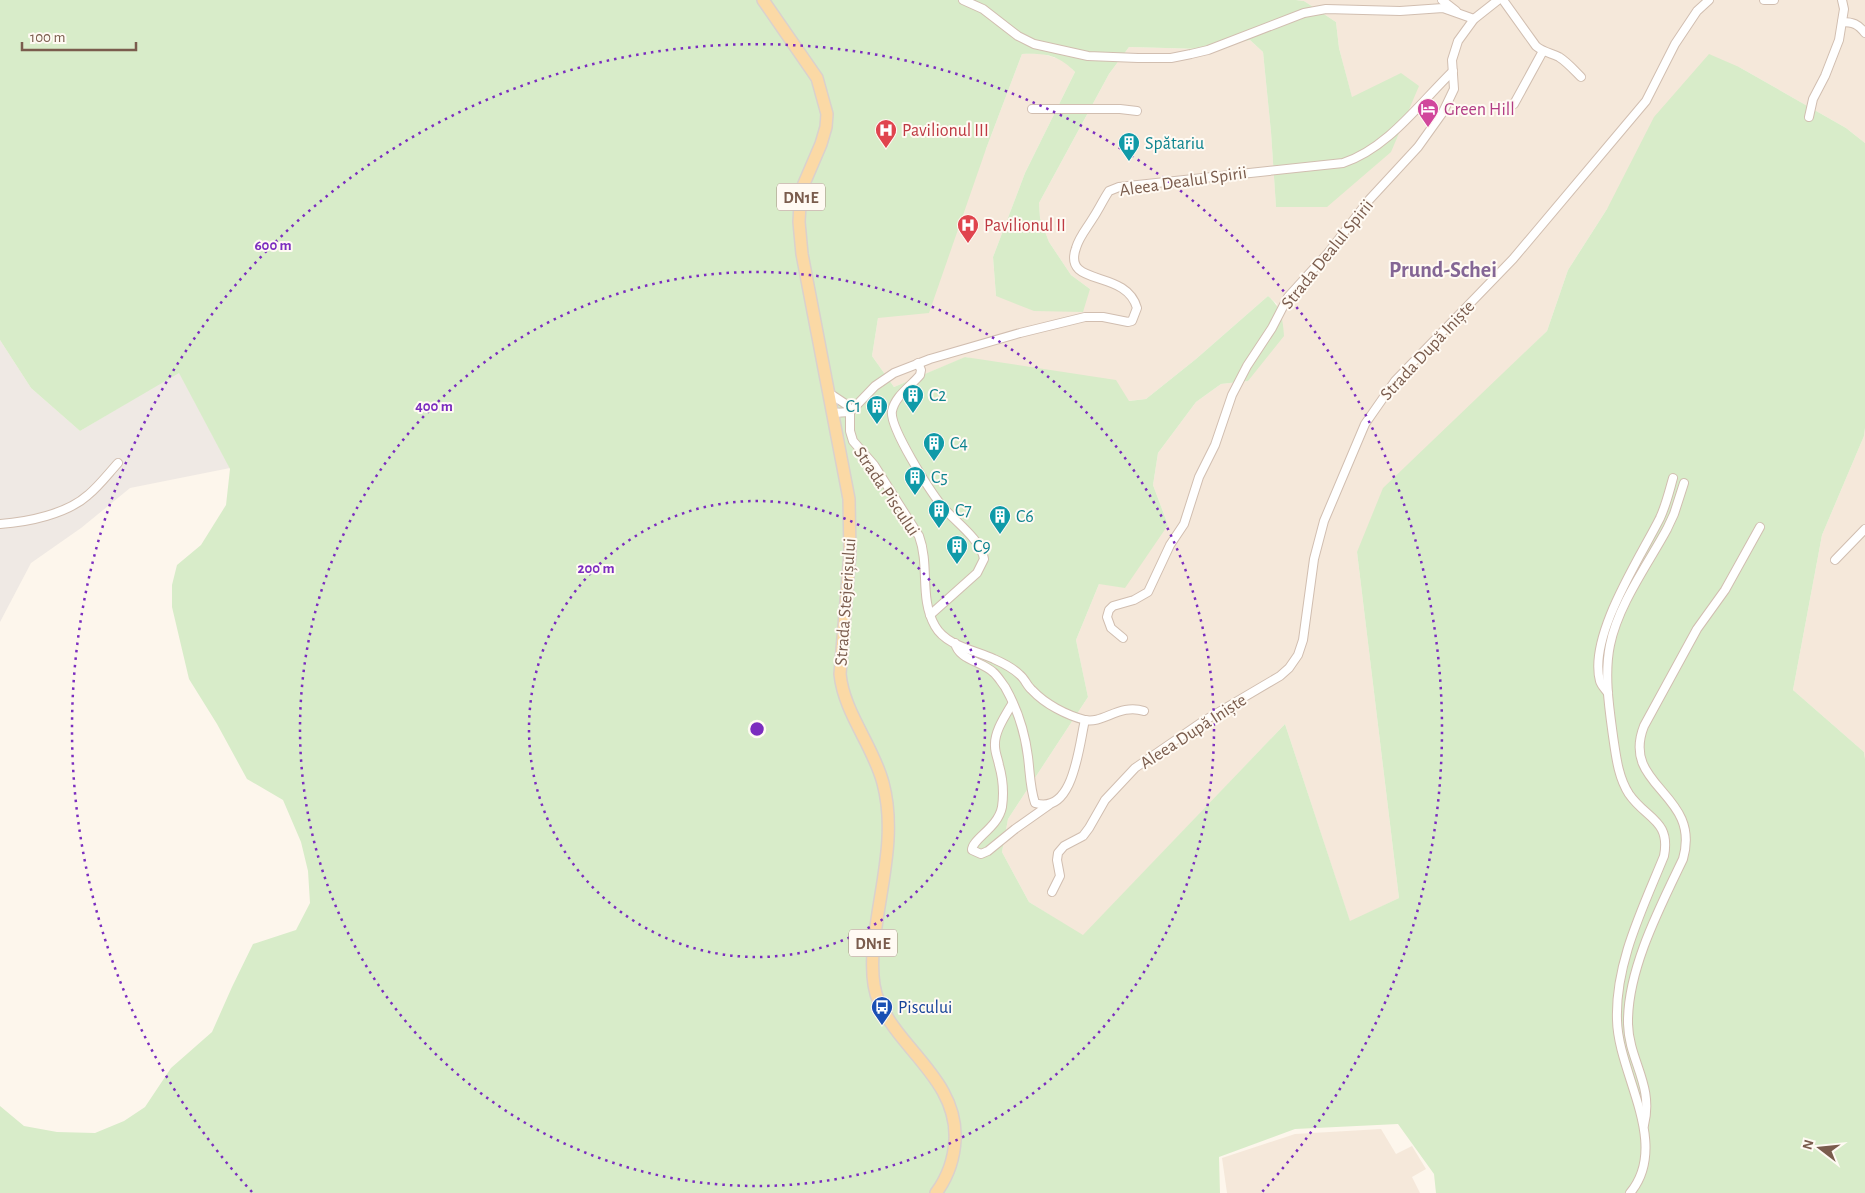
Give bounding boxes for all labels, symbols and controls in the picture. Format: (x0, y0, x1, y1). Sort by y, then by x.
scale bar (22, 20, 136, 52)
text: 100 m (30, 30, 65, 45)
hotel icon: Green Hill (1416, 97, 1440, 128)
place label: Green Hill (1444, 101, 1515, 119)
hospital icon: Pavilionul III (874, 118, 898, 149)
place label: Pavilionul III (902, 122, 989, 140)
building icon: Spătariu (1117, 131, 1141, 162)
place label: Spătariu (1145, 135, 1204, 153)
street label: Aleea Dealul Spirii (1118, 164, 1248, 200)
road number: DN1E (777, 183, 825, 210)
street label: Strada Dealul Spirii (1278, 197, 1377, 313)
hospital icon: Pavilionul II (956, 213, 980, 244)
place label: Pavilionul II (984, 217, 1066, 235)
text: 600 m (254, 238, 292, 253)
district label: Prund-Schei (1389, 259, 1497, 281)
street label: Strada După Iniște (1377, 297, 1479, 405)
building icon: C2 (901, 383, 925, 414)
place label: C2 (929, 387, 947, 405)
building icon: C1 (865, 394, 889, 425)
place label: C1 (845, 398, 861, 416)
text: 400 m (415, 399, 453, 414)
building icon: C4 (922, 431, 946, 462)
place label: C4 (950, 435, 968, 453)
street label: Strada Piscului (850, 444, 923, 539)
building icon: C5 (903, 465, 927, 496)
place label: C5 (931, 469, 948, 487)
building icon: C7 (927, 498, 951, 529)
place label: C7 (955, 502, 972, 520)
building icon: C6 (988, 504, 1012, 535)
place label: C6 (1016, 508, 1034, 526)
building icon: C9 (945, 534, 969, 565)
street label: Strada Stejerișului (833, 538, 860, 667)
place label: C9 (973, 538, 991, 556)
text: 200 m (577, 561, 615, 576)
street label: Aleea După Iniște (1137, 691, 1250, 774)
centre of rings (748, 720, 766, 738)
road number: DN1E (849, 930, 897, 956)
bus stop icon: Piscului (870, 995, 894, 1026)
place label: Piscului (898, 999, 952, 1017)
north arrow (1795, 1123, 1845, 1173)
text: N (1800, 1138, 1817, 1151)

